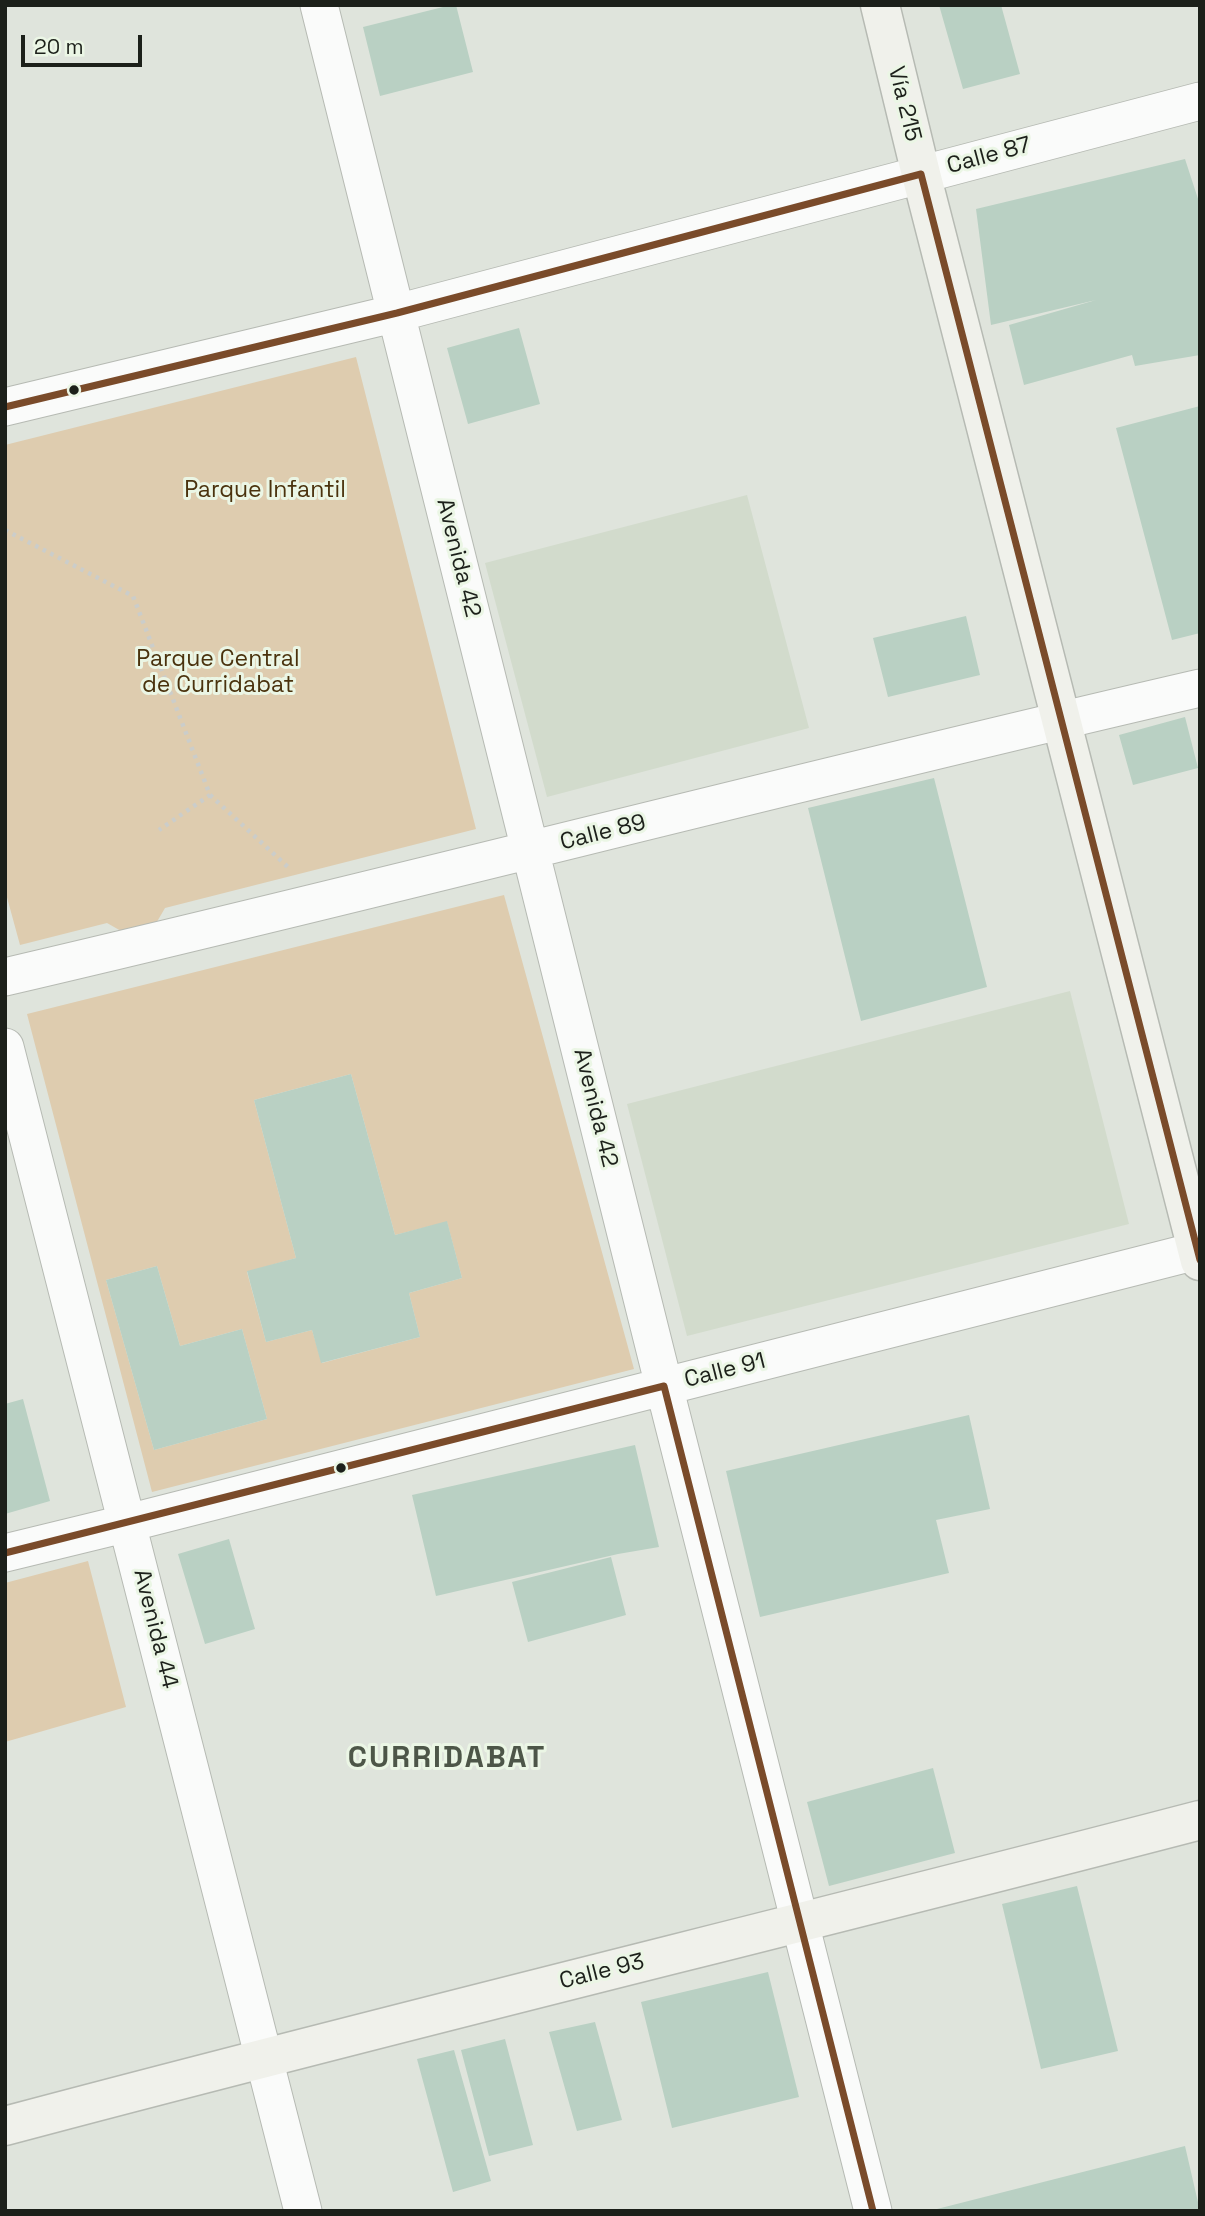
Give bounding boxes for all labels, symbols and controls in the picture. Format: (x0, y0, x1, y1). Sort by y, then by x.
scale bar (24, 21, 145, 65)
text: 20 m (34, 33, 84, 60)
street label: Vía 215 (881, 64, 927, 144)
street label: Calle 87 (944, 132, 1034, 180)
unlabelled marker (67, 383, 81, 397)
park label: Parque Infantil (184, 477, 346, 505)
street label: Avenida 42 (430, 496, 486, 620)
park label: Parque Central de Curridabat (136, 646, 300, 700)
street label: Calle 89 (557, 809, 649, 857)
street label: Avenida 42 (567, 1046, 623, 1170)
street label: Calle 91 (682, 1348, 768, 1394)
unlabelled marker (334, 1461, 348, 1475)
street label: Avenida 44 (127, 1566, 183, 1692)
district label: CURRIDABAT (349, 1741, 545, 1777)
street label: Calle 93 (557, 1948, 647, 1996)

